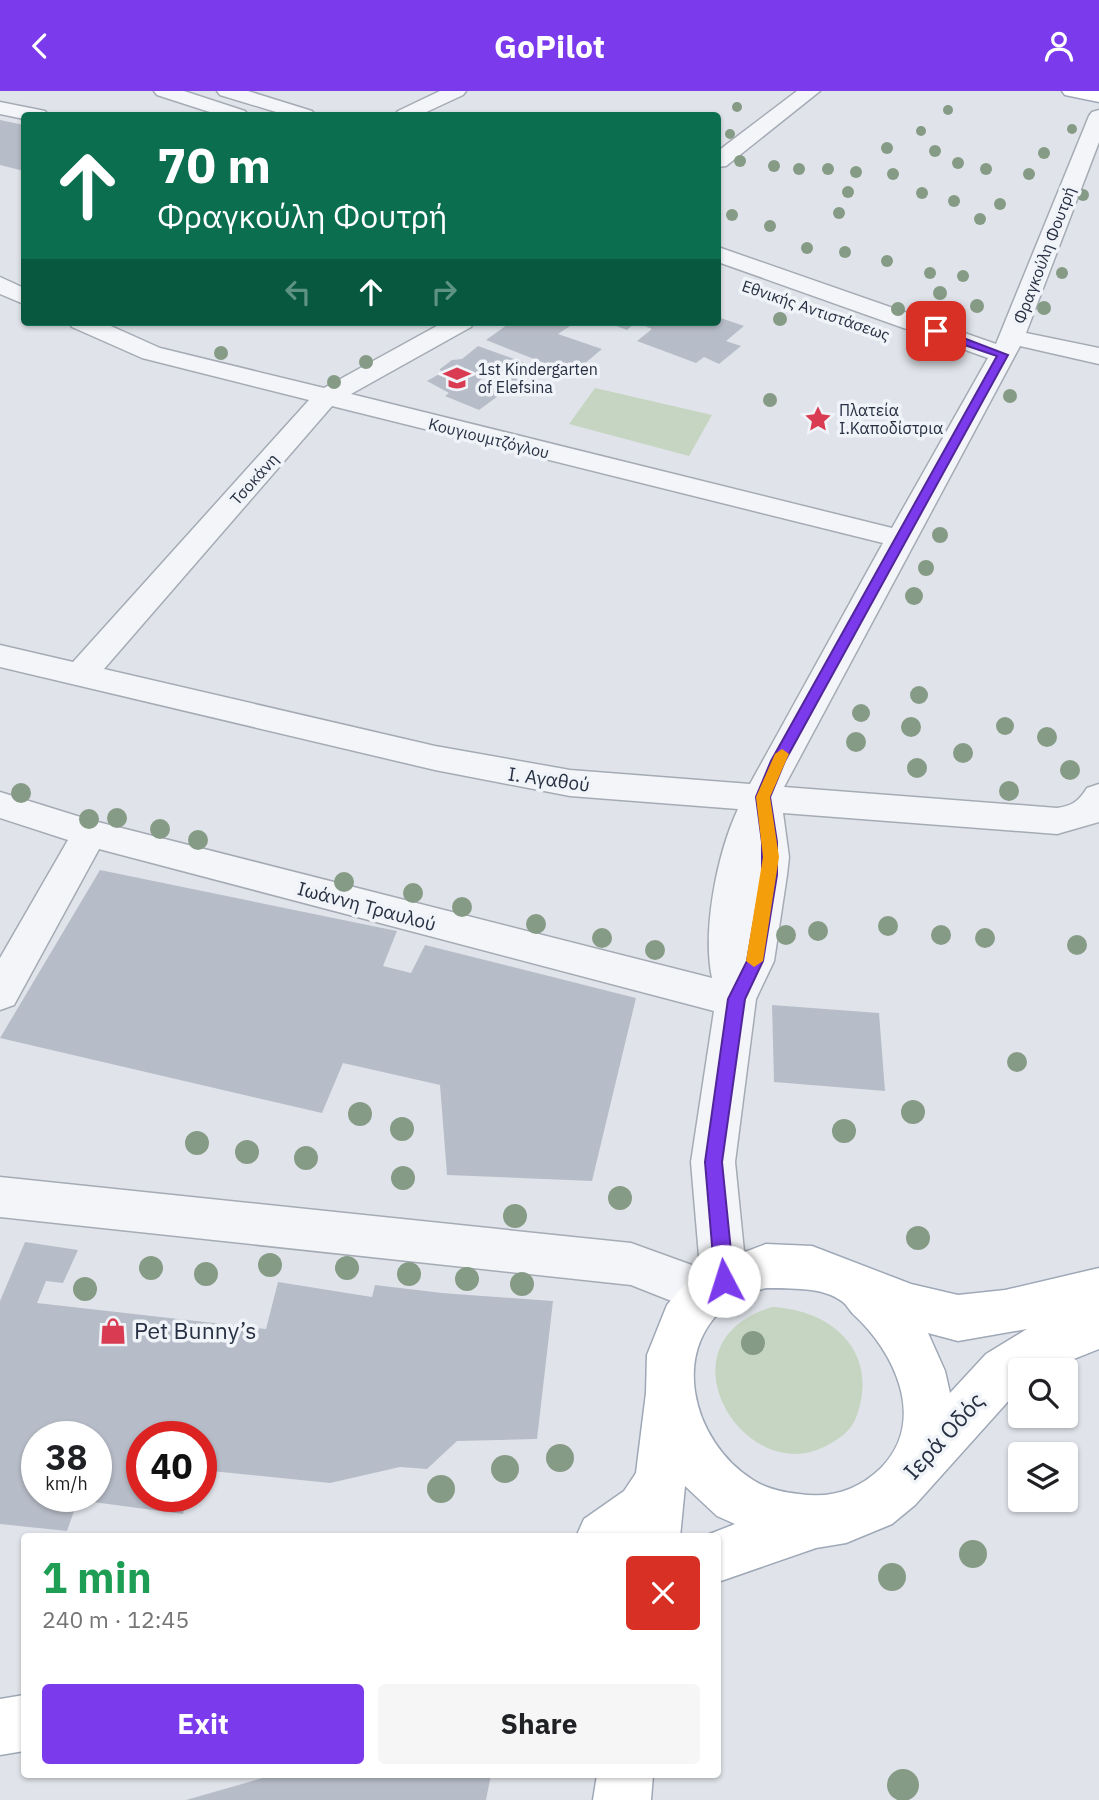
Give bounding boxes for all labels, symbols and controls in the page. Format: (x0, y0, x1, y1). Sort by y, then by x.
text: GoPilot (494, 25, 605, 67)
icon: back (21, 27, 59, 65)
icon: person (1040, 27, 1078, 65)
text: 70 m (157, 133, 271, 196)
icon: ahead (42, 140, 133, 231)
street label: Φραγκούλη Φουτρή (1009, 184, 1079, 326)
text: Φραγκούλη Φουτρή (157, 195, 447, 237)
icon: left (279, 273, 317, 311)
icon: ahead (352, 273, 390, 311)
icon: right (425, 273, 463, 311)
street label: Εθνικής Αντιστάσεως (739, 275, 893, 345)
pin (906, 301, 966, 361)
icon: arrive (917, 312, 955, 350)
place label: 1st Kindergarten of Elefsina (478, 359, 598, 397)
school or university icon: 1st Kindergarten of Elefsina (442, 363, 472, 393)
place label: Πλατεία Ι.Καποδίστρια (839, 400, 943, 438)
place icon: Πλατεία Ι.Καποδίστρια (803, 404, 833, 434)
street label: Κουγιουμτζόγλου (426, 413, 552, 463)
street label: Τσοκάνη (226, 449, 282, 509)
street label: Ι. Αγαθού (506, 761, 592, 797)
street label: Ιωάννη Τραυλού (295, 876, 439, 936)
position arrow (687, 1244, 761, 1318)
place label: Pet Bunny’s (134, 1315, 256, 1345)
shop icon: Pet Bunny’s (98, 1316, 128, 1346)
map controls (1008, 1358, 1078, 1512)
button: search (1008, 1358, 1078, 1428)
street label: Ιερά Οδός (896, 1386, 990, 1485)
speed limit sign: 40 (126, 1421, 217, 1512)
text: 38 (45, 1434, 88, 1480)
button: layers (1008, 1442, 1078, 1512)
text: km/h (45, 1472, 88, 1495)
text: 1 min (42, 1550, 152, 1605)
button: close (626, 1556, 700, 1630)
text: 240 m · 12:45 (42, 1604, 189, 1634)
button: Exit (42, 1684, 364, 1764)
button: Share (378, 1684, 700, 1764)

